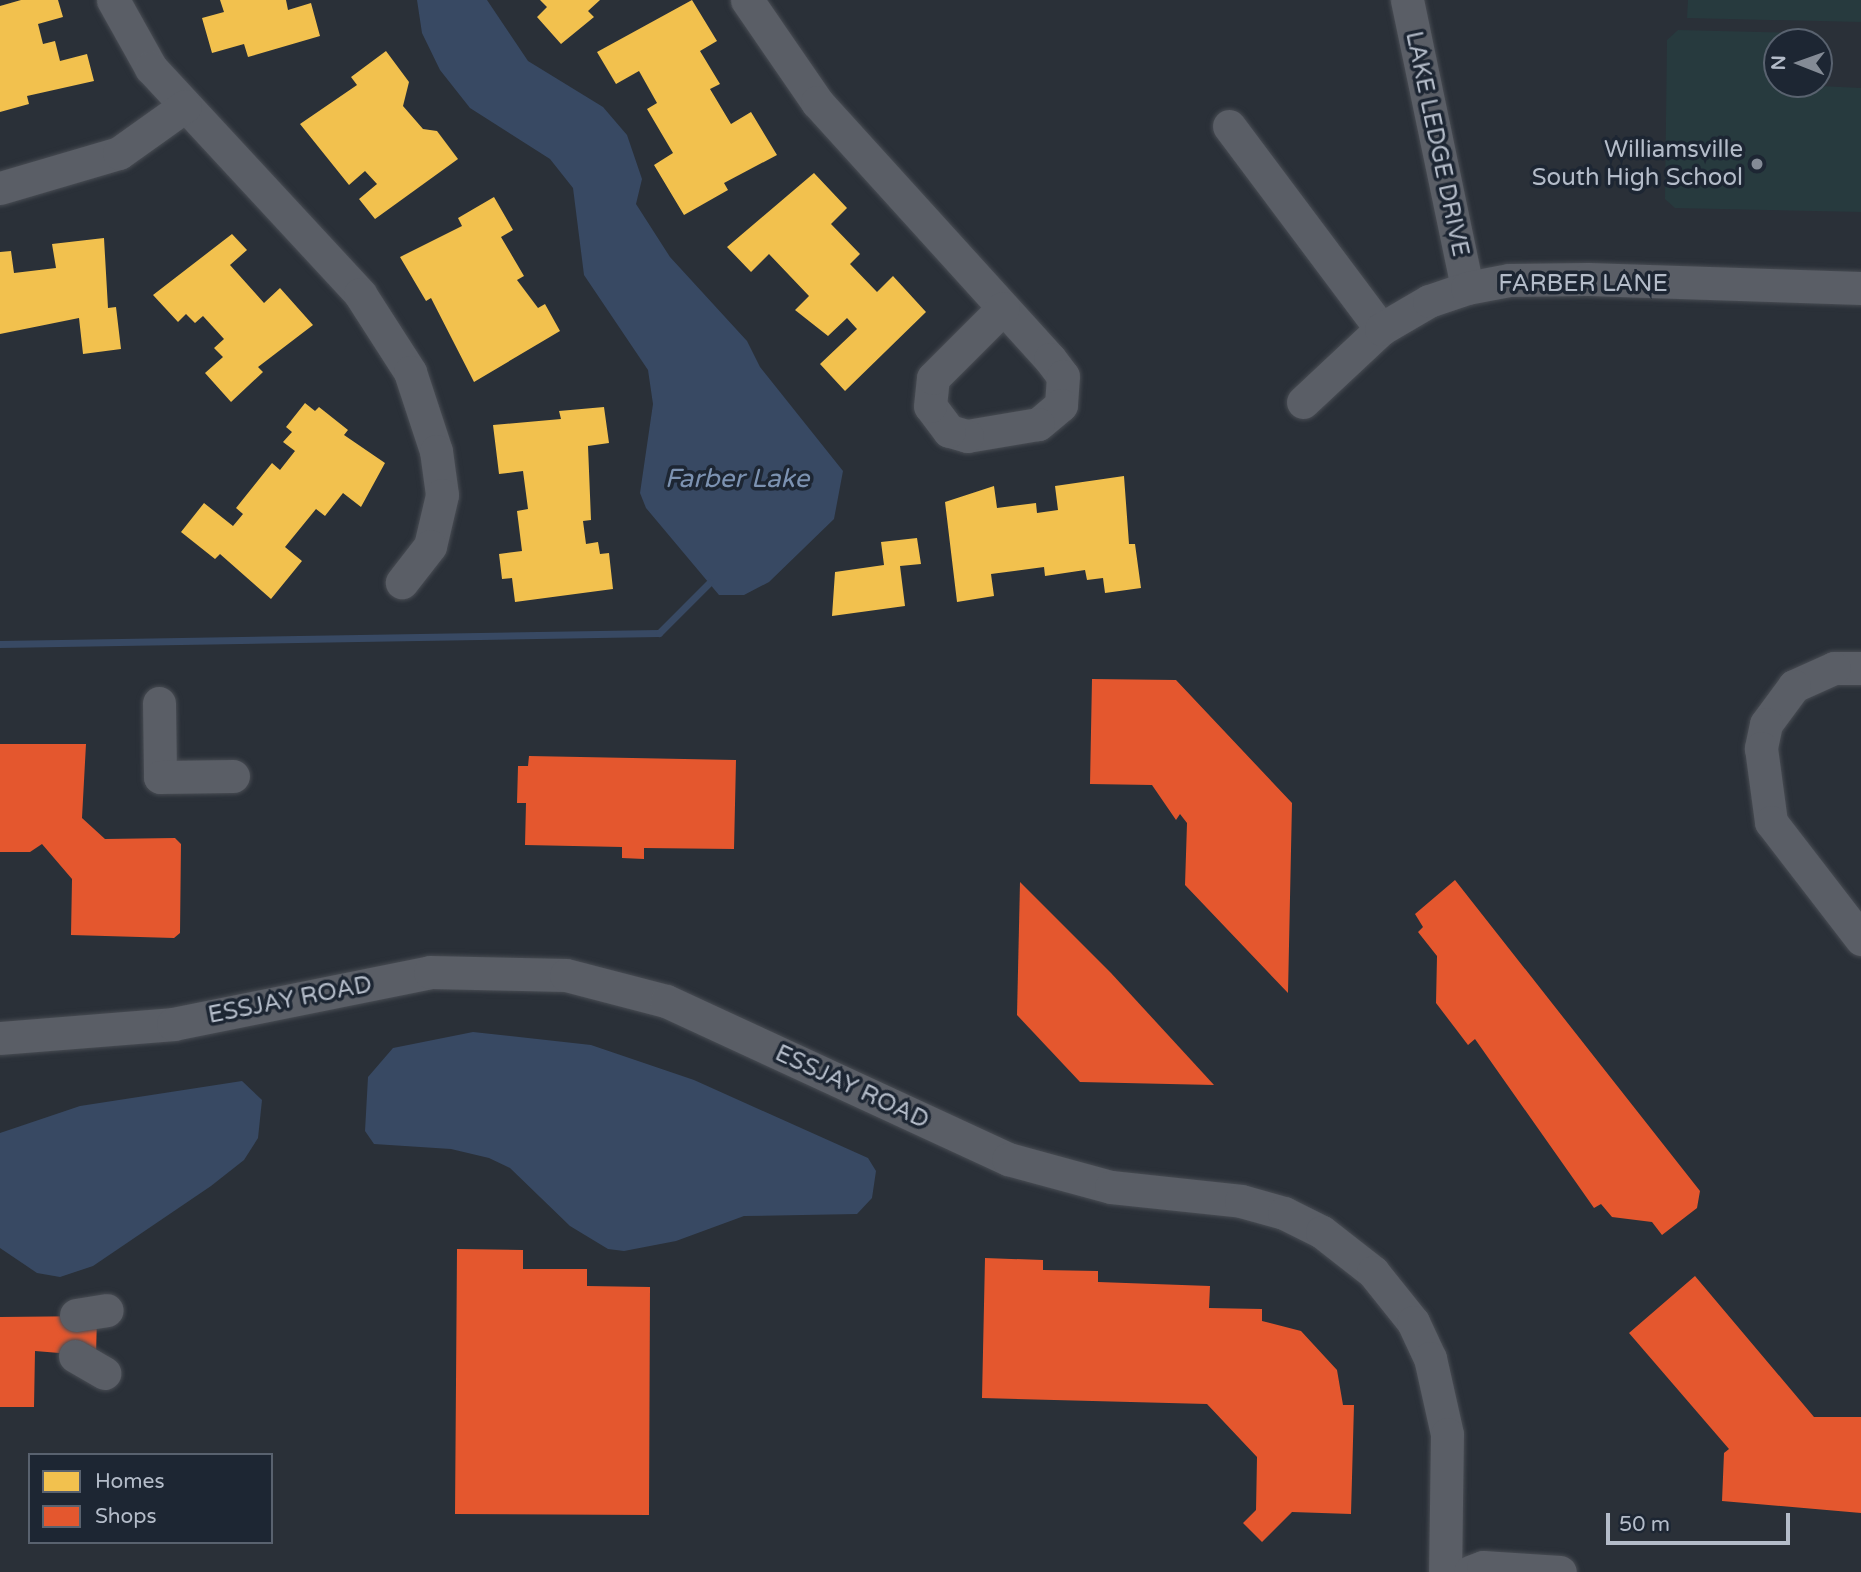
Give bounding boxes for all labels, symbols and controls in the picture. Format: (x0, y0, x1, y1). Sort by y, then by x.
north arrow (1763, 28, 1833, 98)
street label: LAKE LEDGE DRIVE (1399, 29, 1475, 259)
text: N (1768, 55, 1790, 70)
place label: Williamsville South High School (1532, 136, 1743, 192)
marker: Williamsville South High School (1749, 156, 1765, 172)
street label: FARBER LANE (1498, 270, 1668, 298)
water label: Farber Lake (665, 463, 809, 495)
street label: ESSJAY ROAD (206, 970, 374, 1030)
street label: ESSJAY ROAD (771, 1039, 933, 1135)
legend (28, 1453, 273, 1544)
text: Homes (95, 1469, 165, 1494)
scale bar (1609, 1498, 1793, 1542)
text: Shops (95, 1504, 157, 1529)
text: 50 m (1619, 1512, 1670, 1537)

